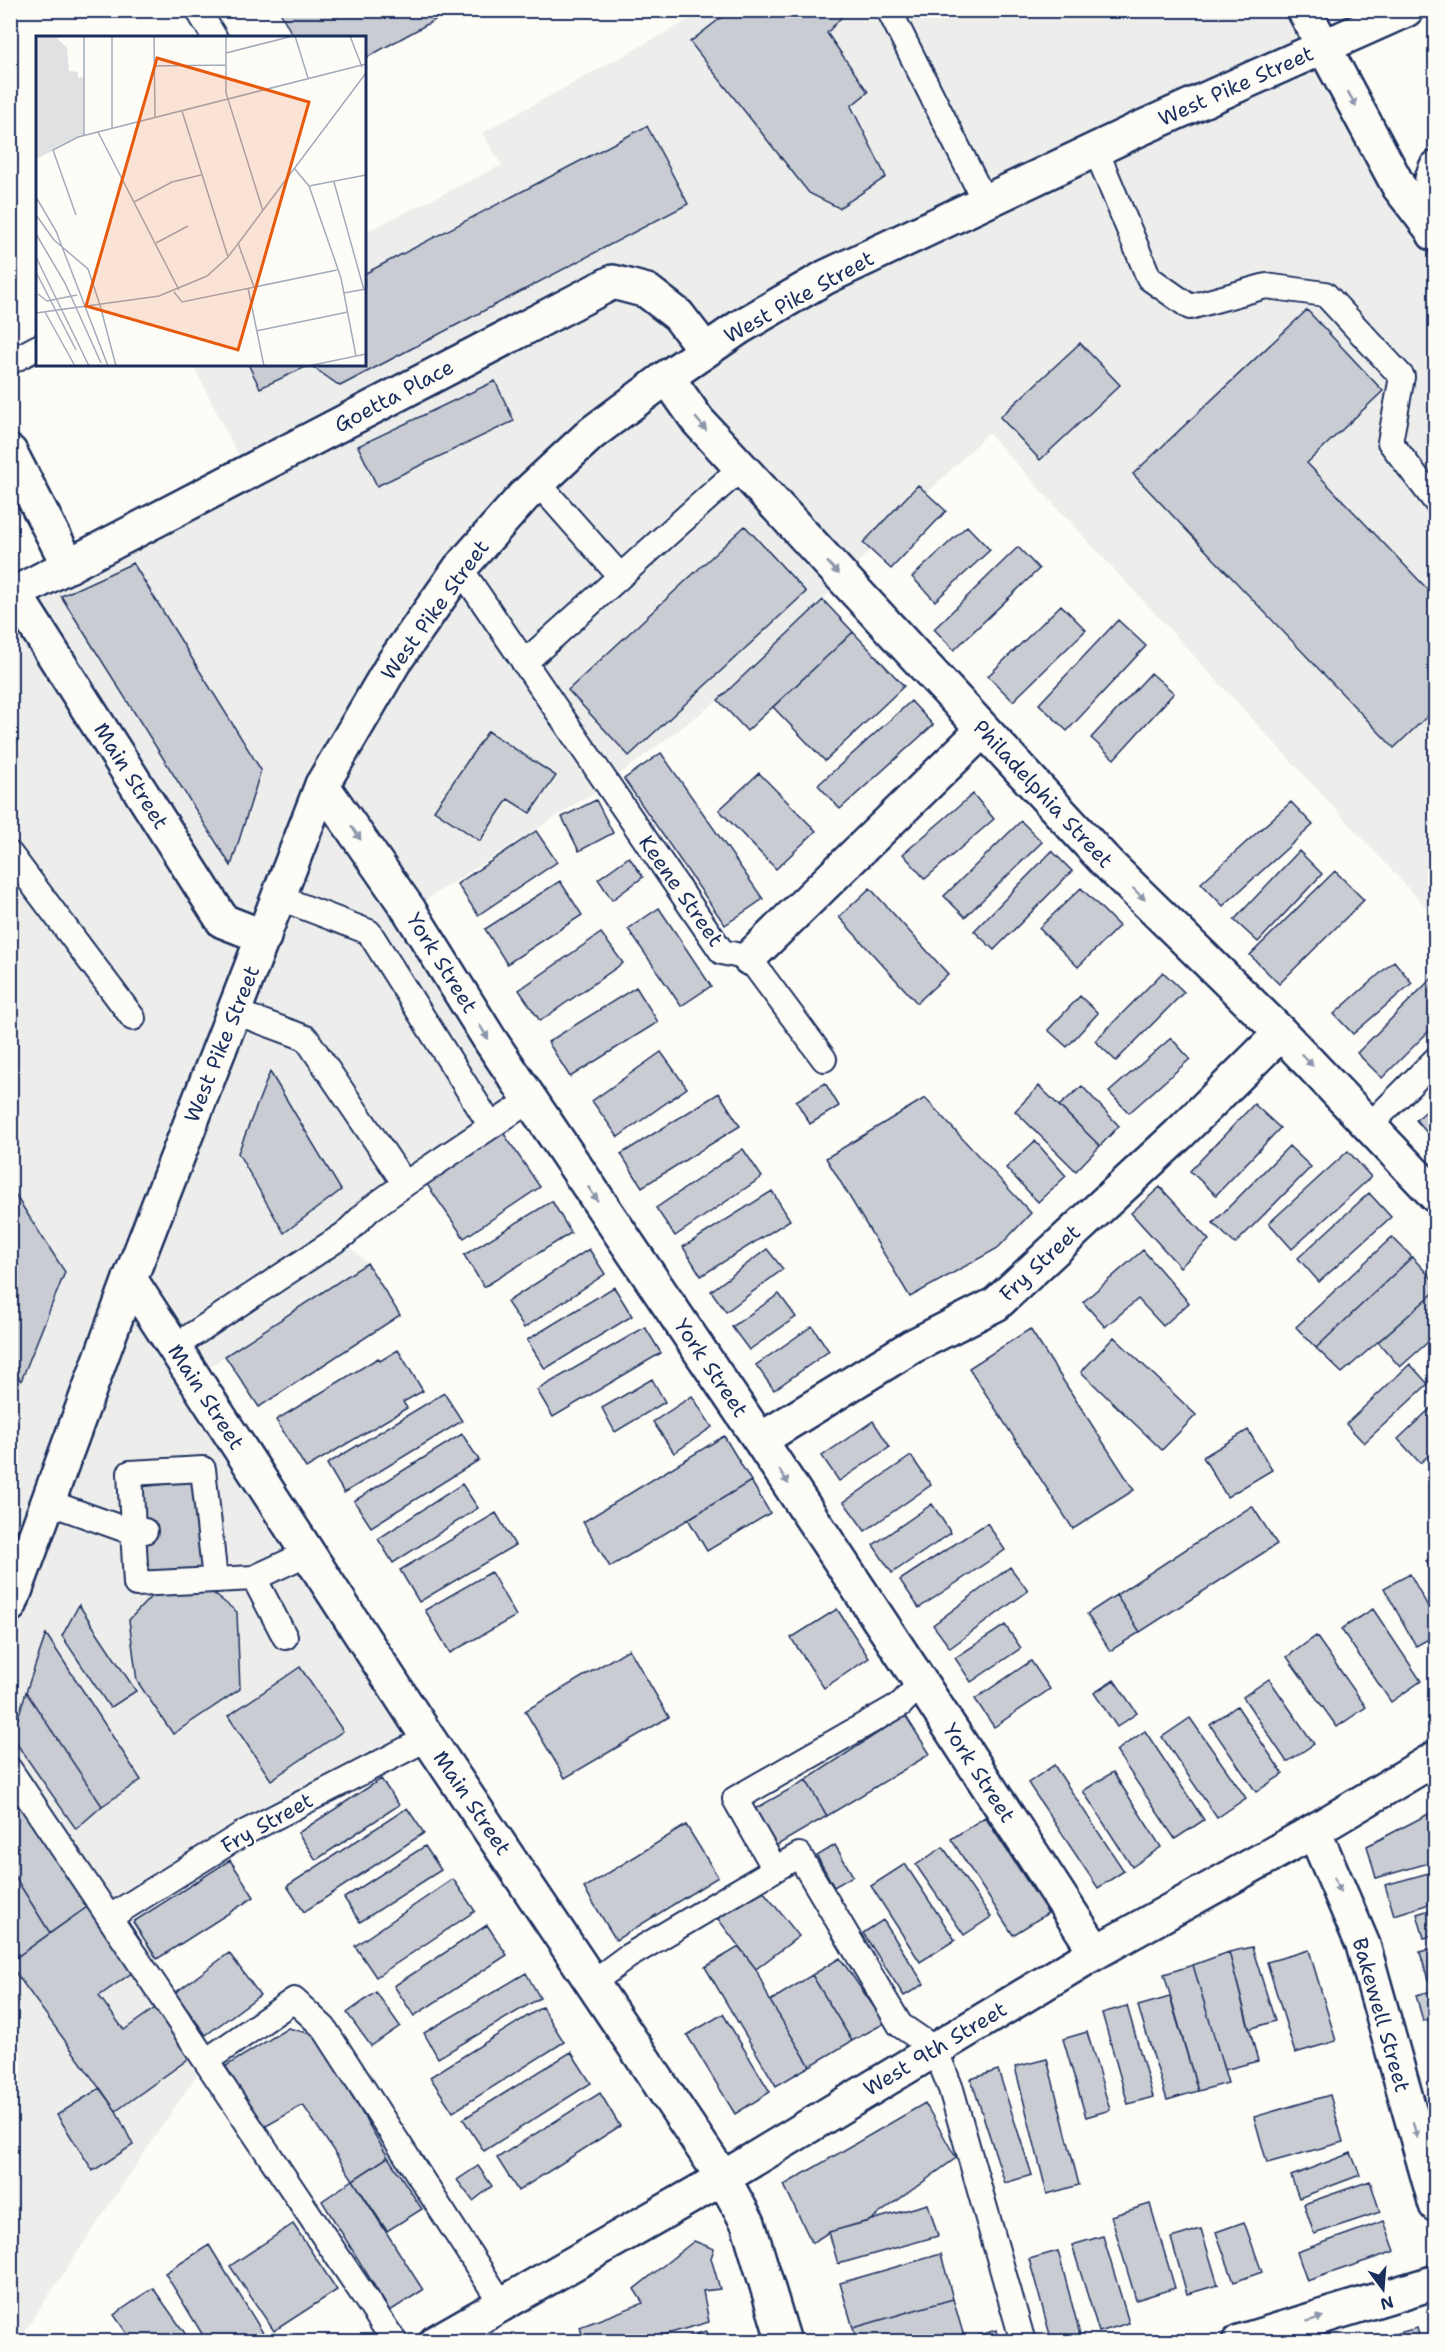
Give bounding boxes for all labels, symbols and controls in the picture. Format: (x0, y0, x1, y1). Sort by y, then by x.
inset map (36, 36, 366, 366)
street label: West Pike Street (1154, 39, 1318, 133)
one-way arrow (1347, 90, 1357, 107)
street label: West Pike Street (719, 244, 879, 350)
street label: Goetta Place (329, 353, 459, 439)
one-way arrow (695, 416, 708, 432)
street label: West Pike Street (375, 534, 495, 686)
one-way arrow (826, 560, 839, 575)
street label: Philadelphia Street (967, 714, 1119, 874)
street label: Main Street (87, 717, 175, 835)
one-way arrow (350, 825, 362, 841)
street label: Keene Street (632, 830, 730, 952)
one-way arrow (1131, 886, 1145, 900)
street label: York Street (400, 908, 484, 1018)
street label: West Pike Street (178, 961, 266, 1127)
one-way arrow (479, 1024, 490, 1040)
one-way arrow (1300, 1053, 1314, 1067)
one-way arrow (587, 1185, 599, 1201)
street label: Fry Street (993, 1218, 1087, 1308)
street label: York Street (668, 1313, 754, 1423)
street label: Main Street (161, 1339, 251, 1455)
one-way arrow (779, 1469, 790, 1486)
street label: York Street (936, 1718, 1022, 1828)
street label: Main Street (427, 1745, 517, 1861)
street label: Fry Street (216, 1786, 318, 1860)
one-way arrow (1332, 1876, 1342, 1894)
street label: Bakewell Street (1346, 1935, 1416, 2095)
street label: West 9th Street (858, 1995, 1012, 2103)
one-way arrow (1410, 2121, 1420, 2139)
north arrow (1353, 2259, 1413, 2319)
text: N (1378, 2291, 1396, 2315)
one-way arrow (1306, 2314, 1324, 2323)

